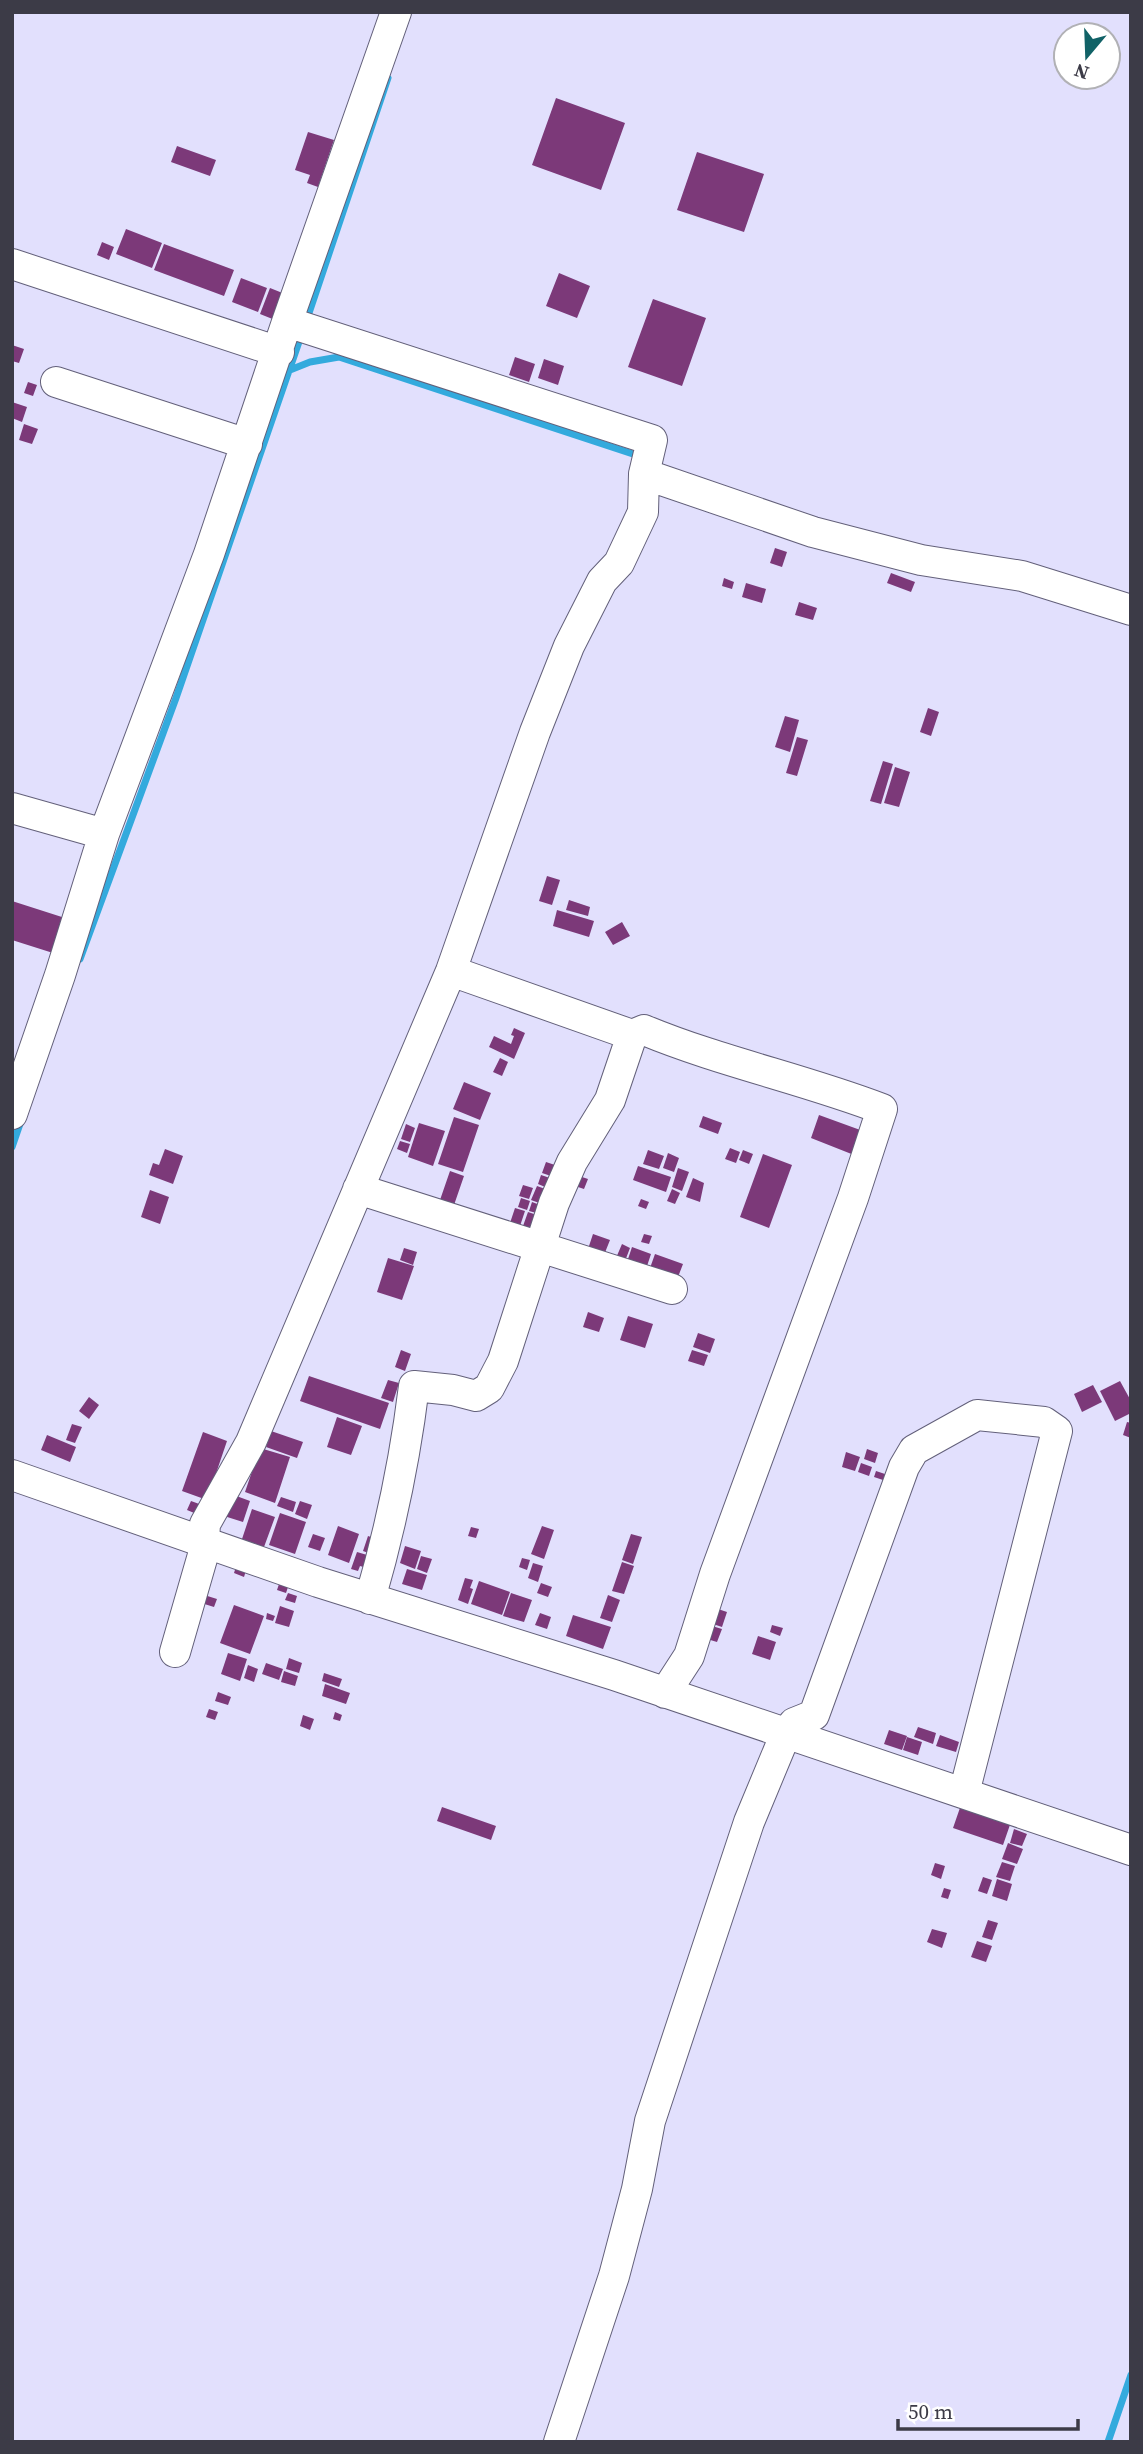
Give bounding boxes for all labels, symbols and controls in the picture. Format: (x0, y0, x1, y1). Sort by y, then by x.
north arrow (1052, 21, 1122, 91)
text: N (1071, 57, 1092, 87)
scale bar (898, 2388, 1078, 2432)
text: 50 m (908, 2397, 953, 2426)

